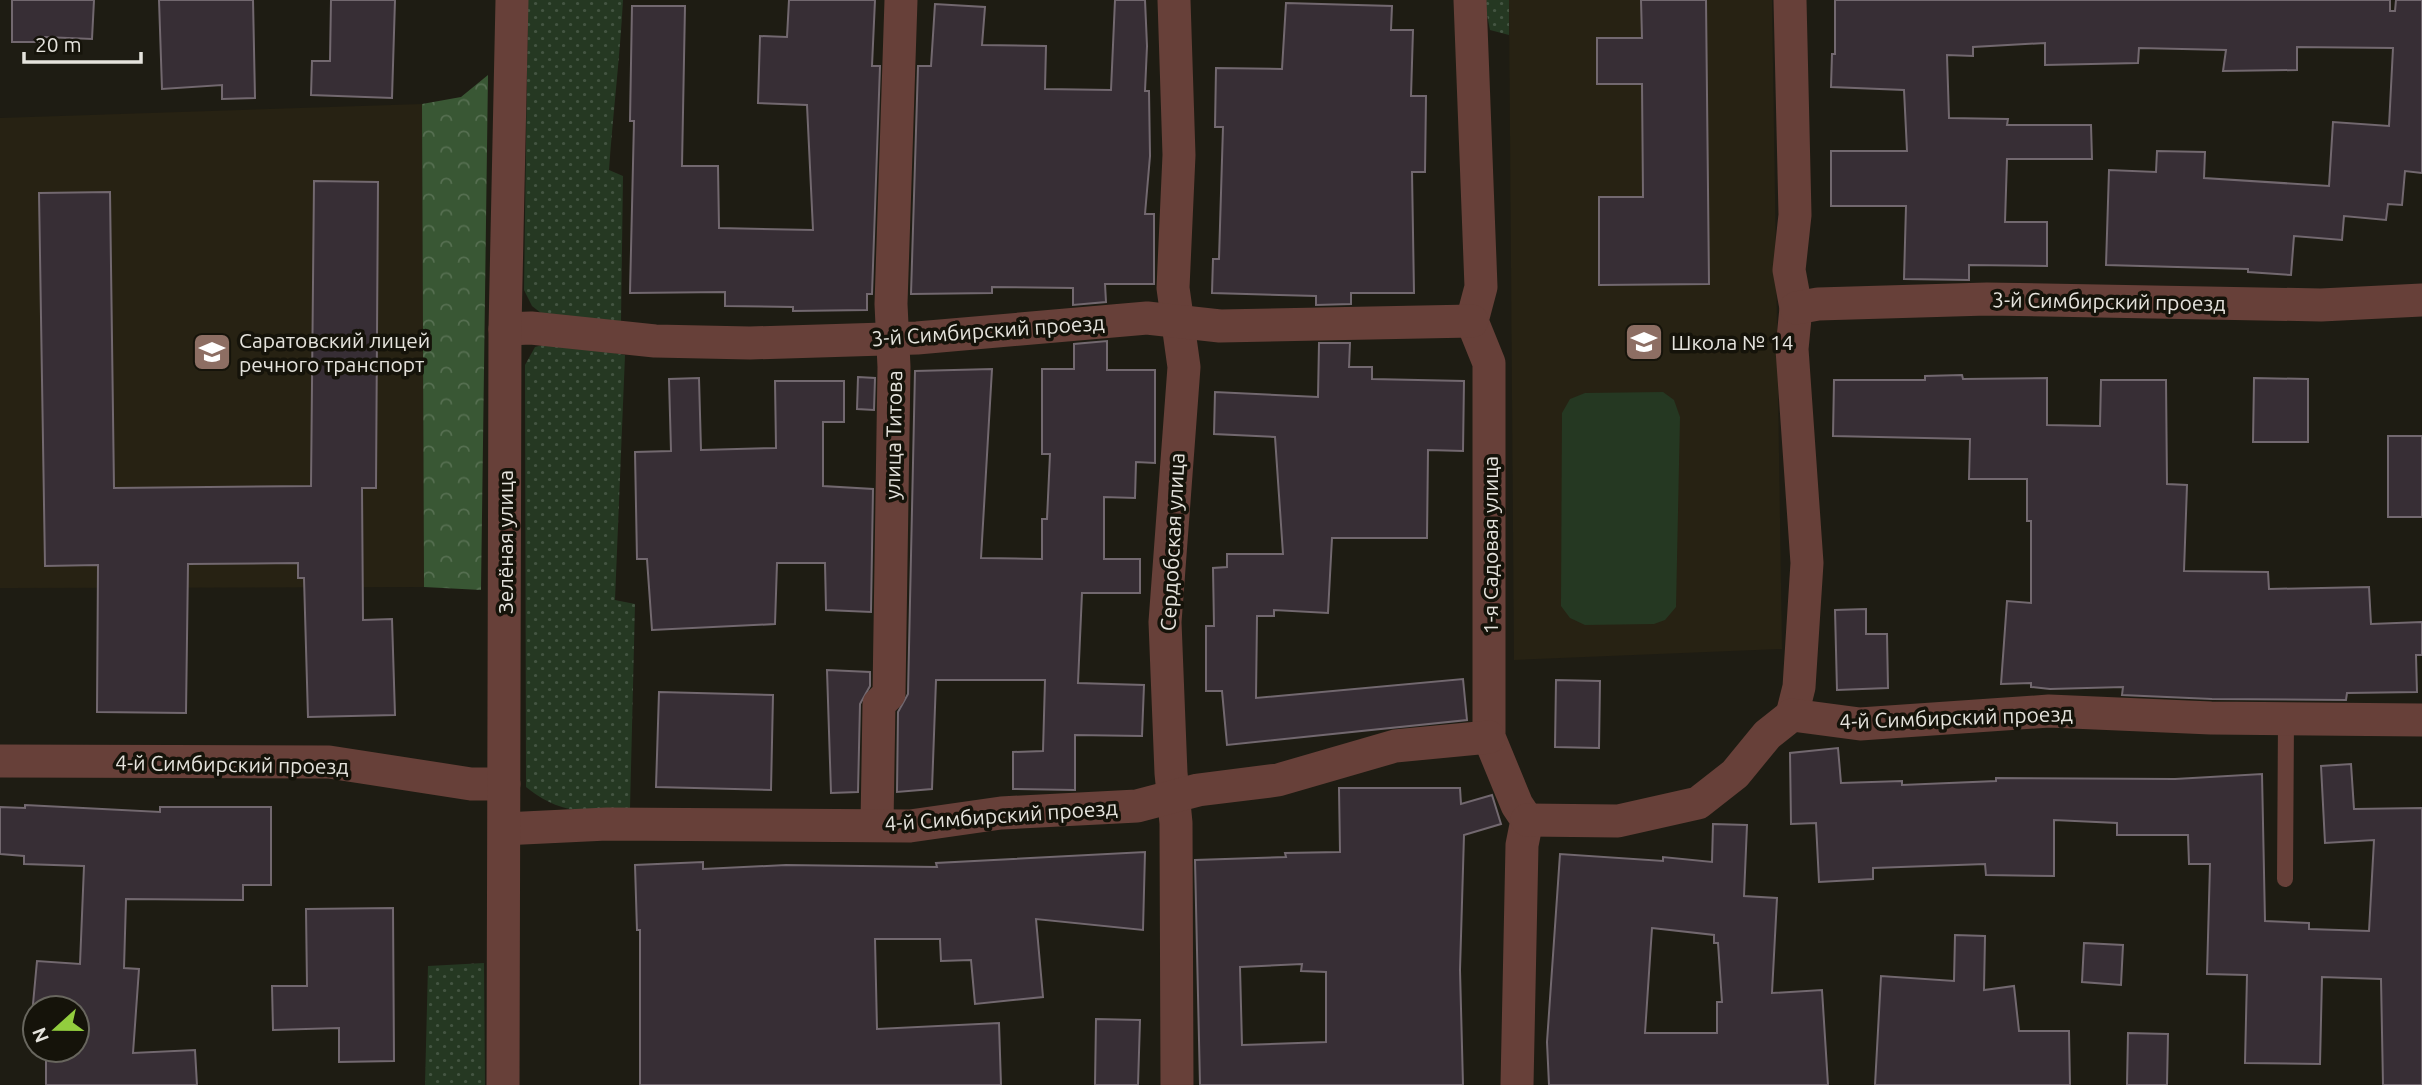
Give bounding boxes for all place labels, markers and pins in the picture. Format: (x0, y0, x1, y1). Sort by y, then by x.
school or university icon: Школа № 14 (1623, 321, 1665, 363)
place label: Саратовский лицей речного транспорт (239, 328, 430, 376)
place label: Школа № 14 (1671, 330, 1794, 354)
school or university icon: Саратовский лицей речного транспорт (191, 331, 233, 373)

